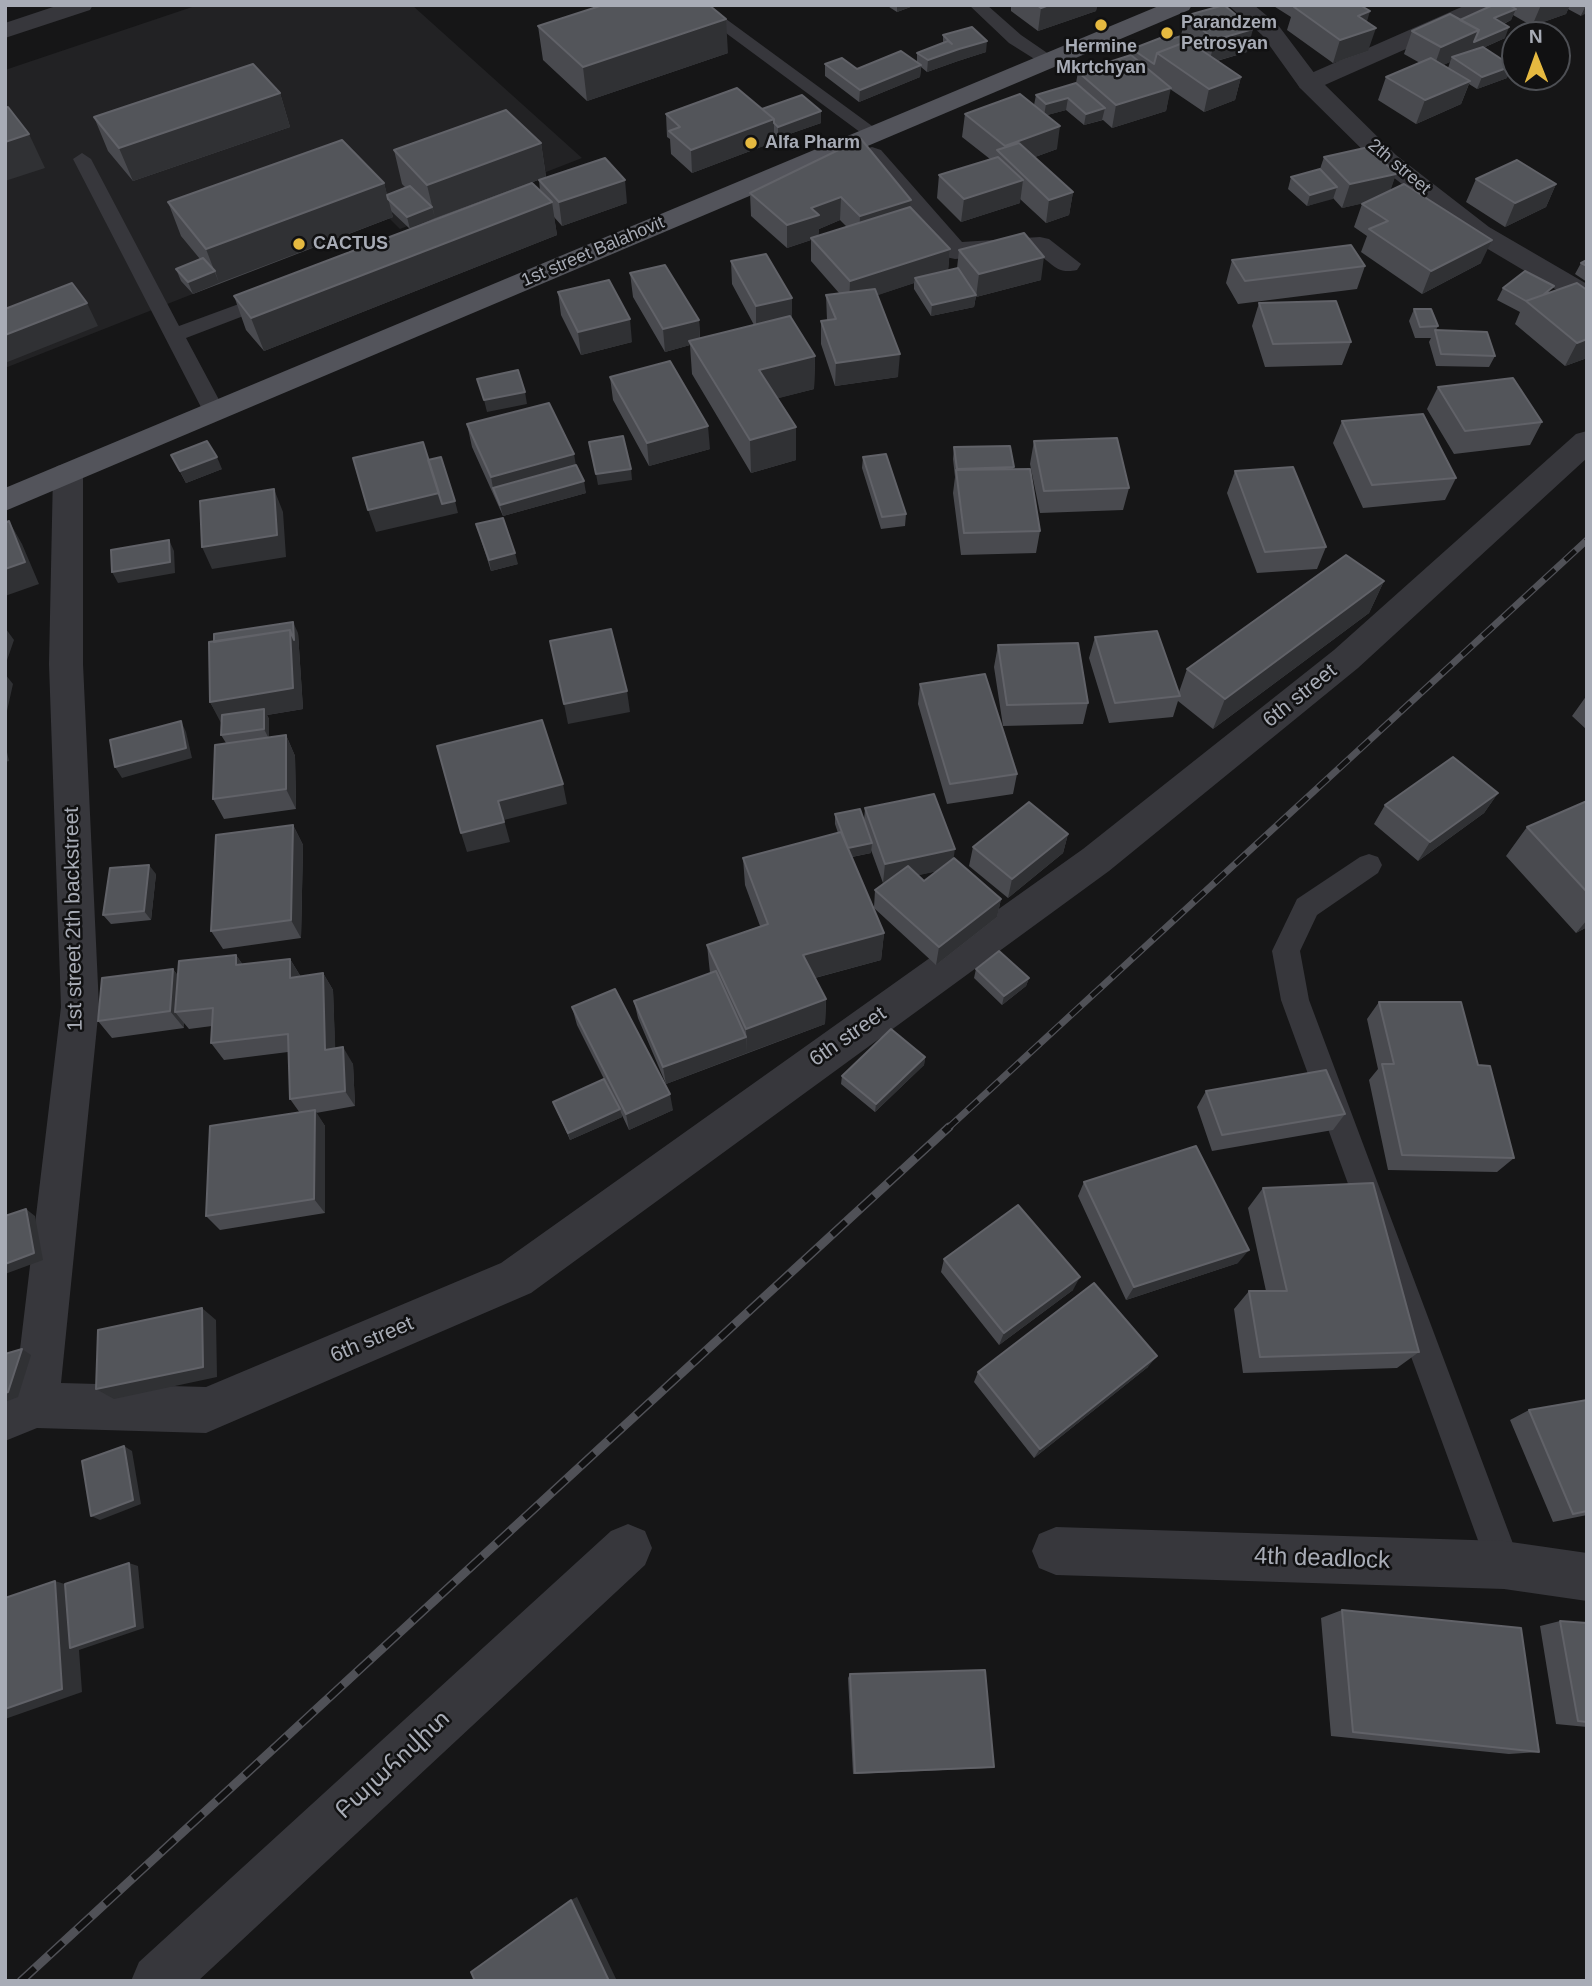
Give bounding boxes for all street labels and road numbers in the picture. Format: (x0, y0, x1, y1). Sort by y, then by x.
street label: 2th street (1363, 135, 1435, 199)
street label: 1st street Balahovit (518, 212, 668, 292)
street label: 6th street (1258, 659, 1342, 733)
street label: 1st street 2th backstreet (59, 807, 89, 1031)
street label: 6th street (805, 1002, 891, 1072)
street label: 6th street (327, 1311, 417, 1369)
street label: 4th deadlock (1253, 1542, 1391, 1576)
street label: Բալահովիտ (330, 1704, 456, 1826)

